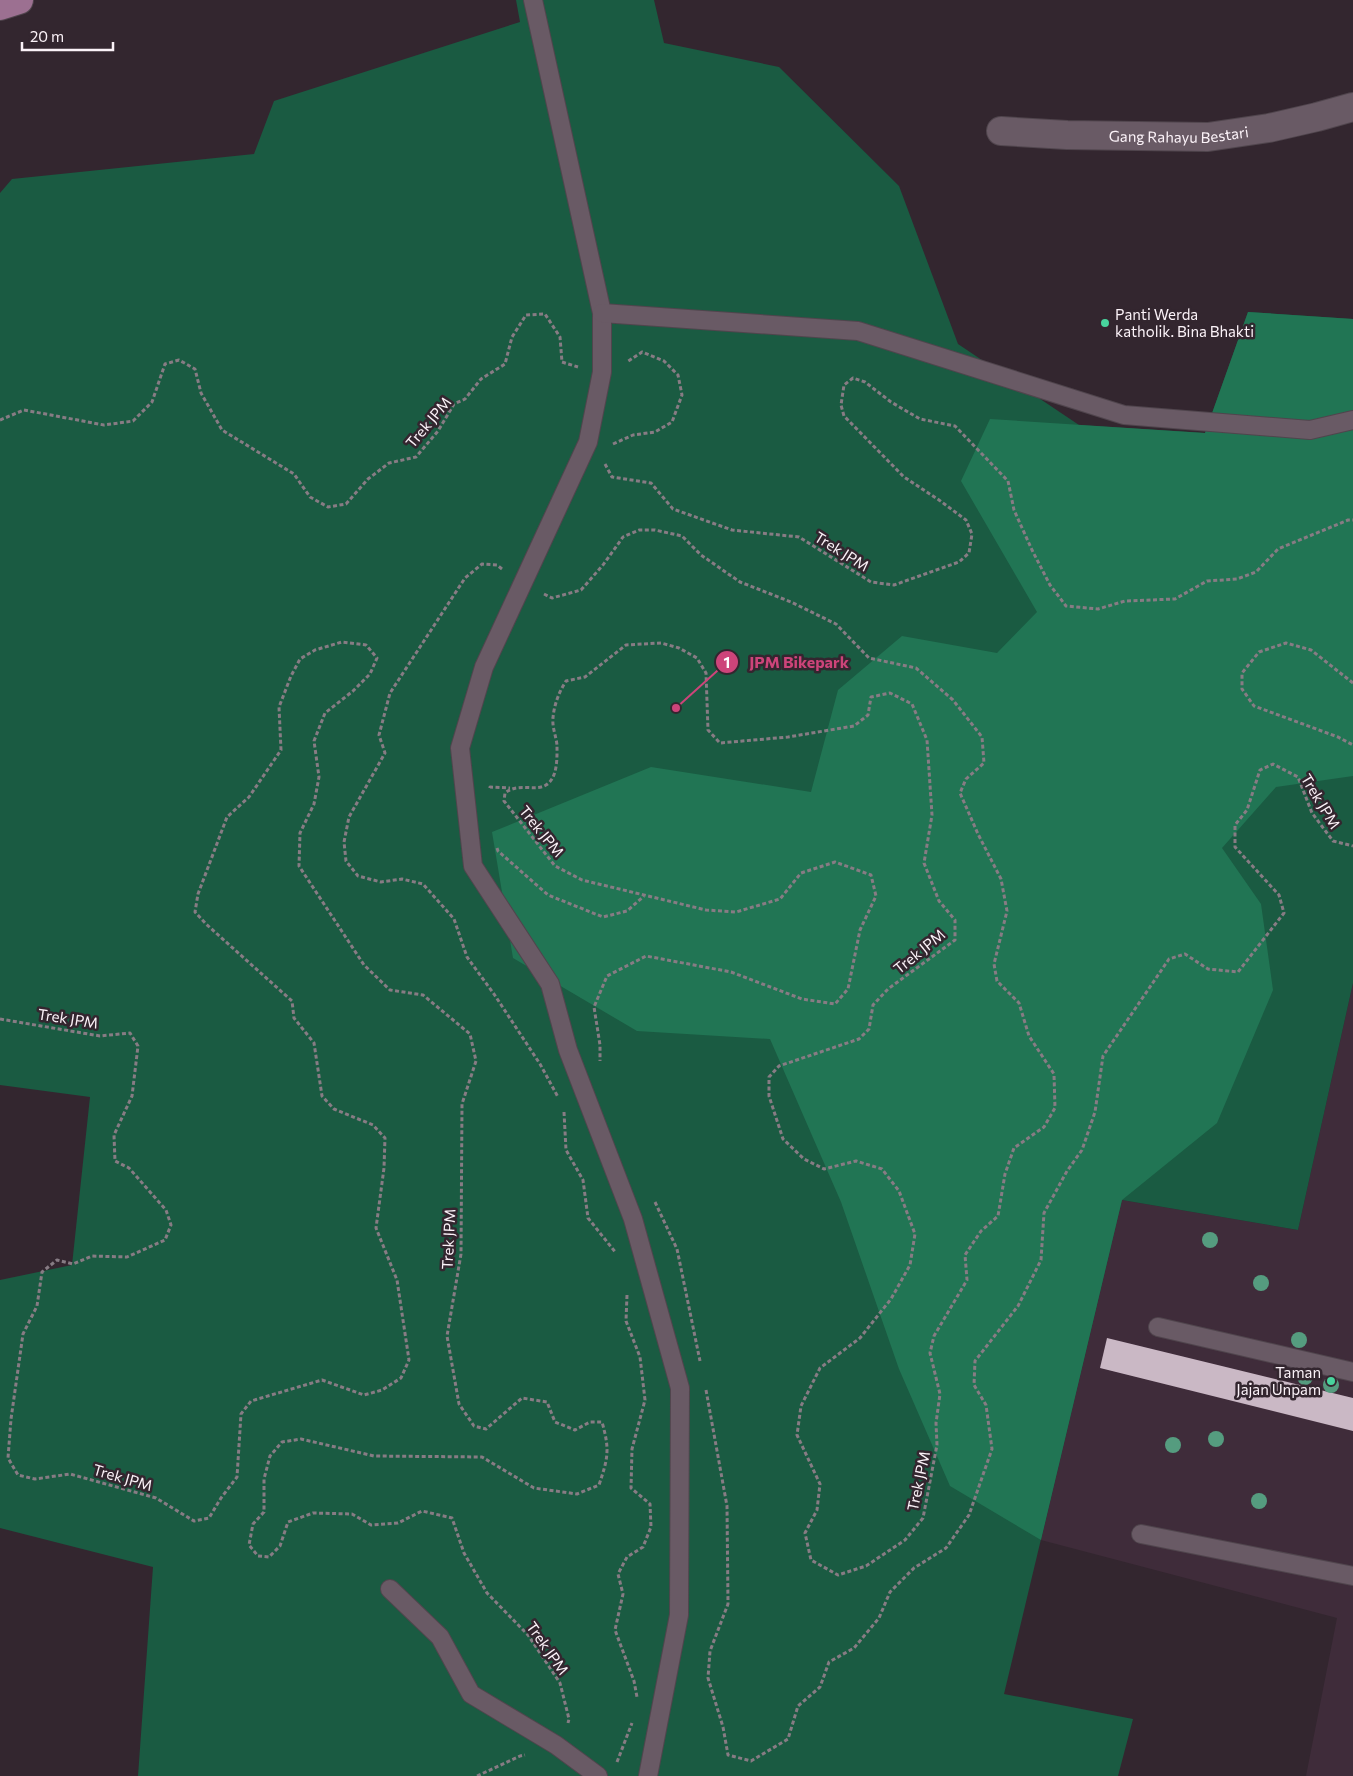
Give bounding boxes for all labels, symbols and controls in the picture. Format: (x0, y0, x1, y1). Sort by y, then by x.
scale bar (22, 20, 114, 52)
text: 20 m (30, 27, 64, 45)
street label: Gang Rahayu Bestari (1109, 122, 1250, 146)
place label: Panti Werda katholik. Bina Bhakti (1115, 305, 1254, 340)
marker: Panti Werda katholik. Bina Bhakti (1099, 317, 1111, 329)
street label: Trek JPM (402, 393, 454, 451)
street label: Trek JPM (811, 527, 873, 575)
callout: JPM Bikepark (714, 647, 859, 678)
text: JPM Bikepark (749, 652, 850, 671)
text: 1 (724, 653, 730, 671)
street label: Trek JPM (1298, 770, 1344, 832)
street label: Trek JPM (516, 802, 568, 860)
street label: Trek JPM (890, 925, 948, 977)
street label: Trek JPM (36, 1004, 100, 1032)
street label: Trek JPM (437, 1208, 459, 1270)
place label: Taman Jajan Unpam (1236, 1363, 1321, 1398)
marker: Taman Jajan Unpam (1325, 1375, 1337, 1387)
street label: Trek JPM (903, 1449, 933, 1513)
street label: Trek JPM (91, 1460, 155, 1494)
street label: Trek JPM (523, 1618, 573, 1678)

